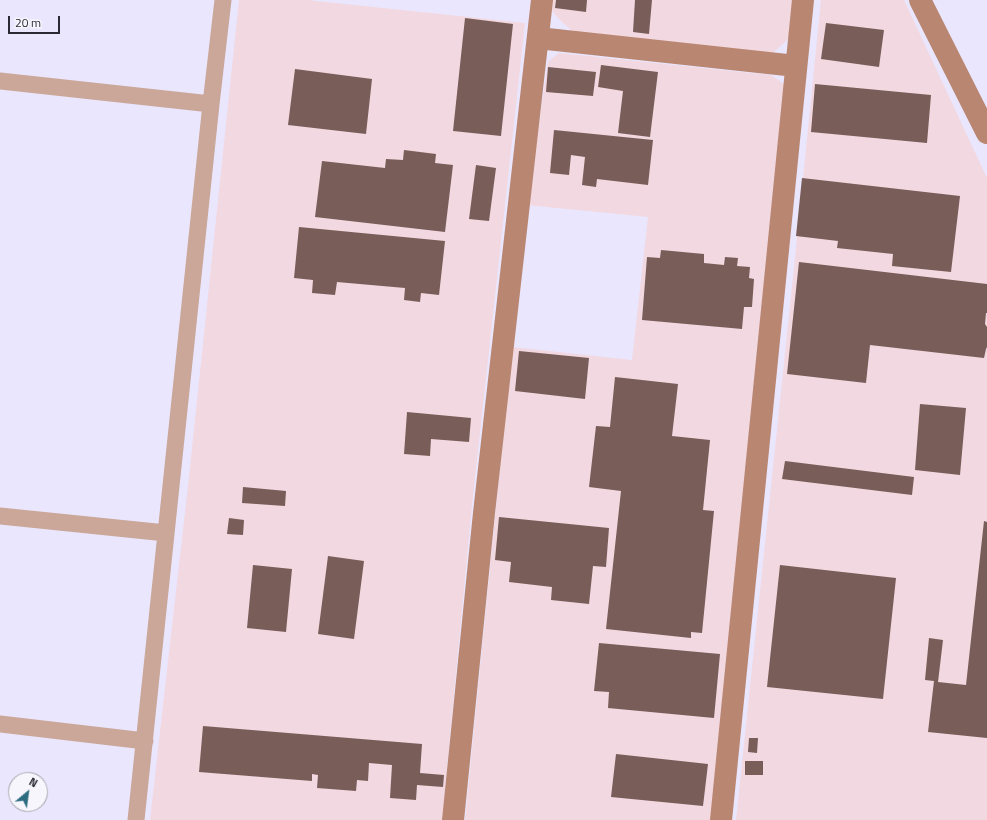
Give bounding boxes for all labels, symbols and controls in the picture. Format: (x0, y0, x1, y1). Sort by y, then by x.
scale bar (10, 8, 62, 34)
text: 20 m (15, 13, 41, 32)
north arrow (8, 772, 48, 812)
text: N (26, 774, 41, 791)

